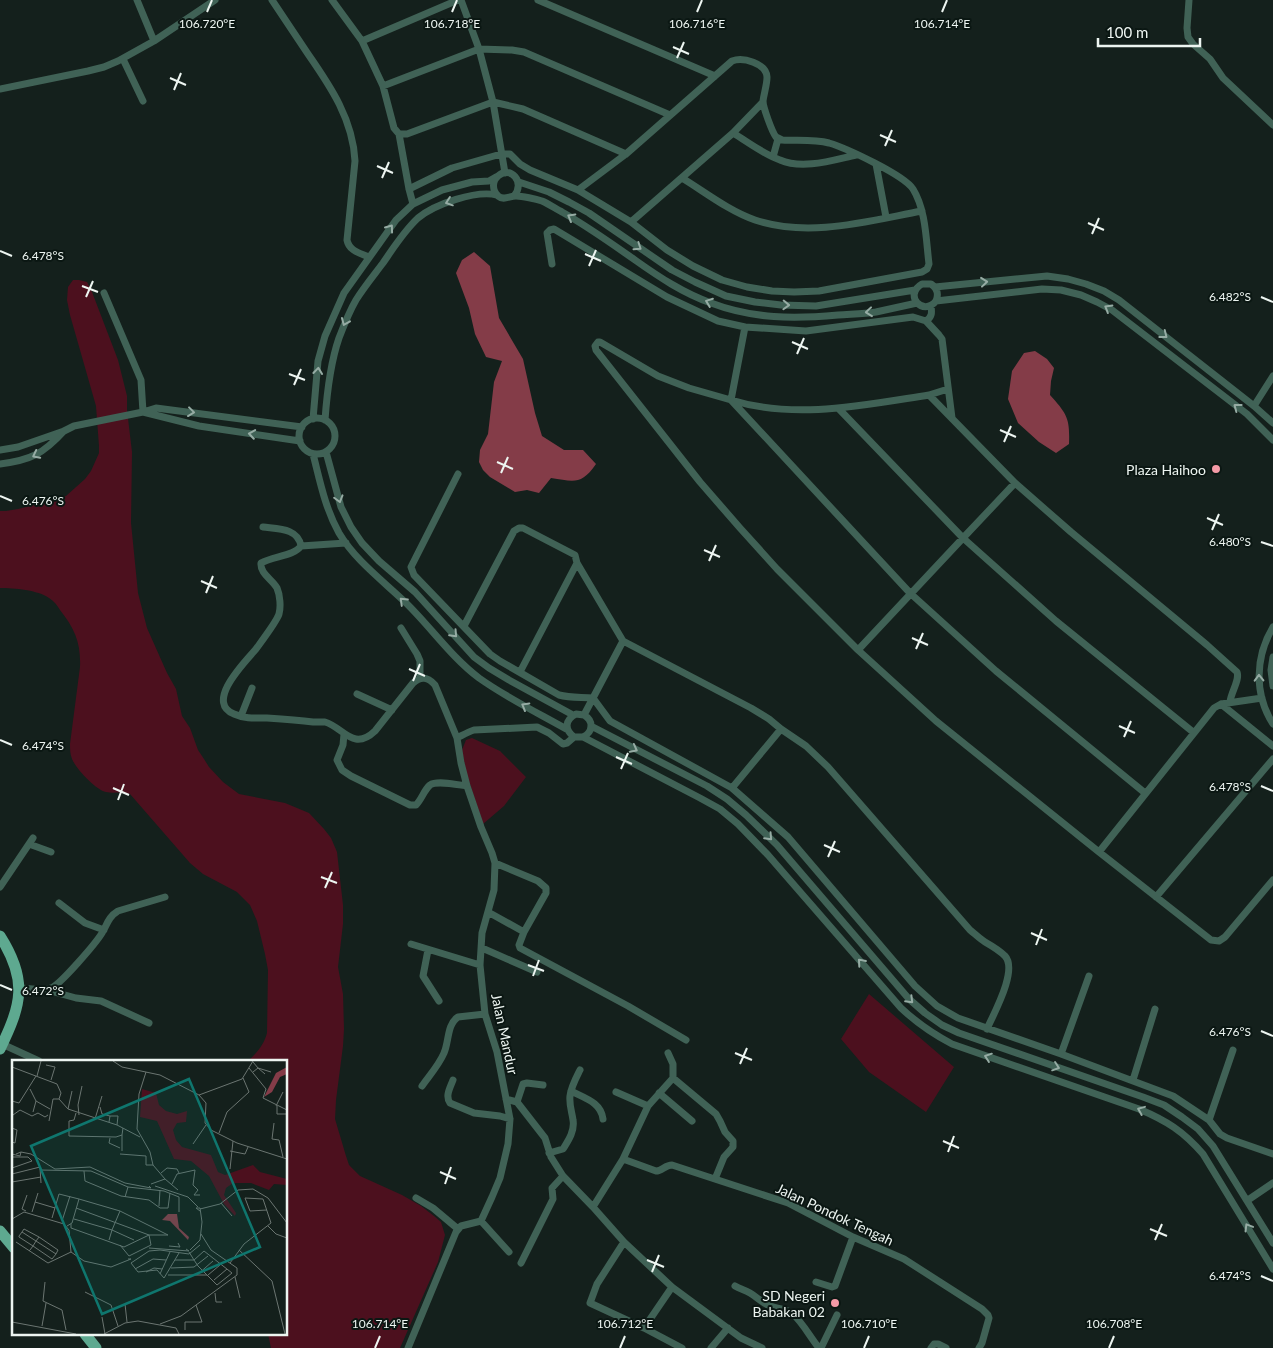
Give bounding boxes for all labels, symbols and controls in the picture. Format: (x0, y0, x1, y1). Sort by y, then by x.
scale bar (1098, 15, 1200, 47)
text: 106.720°E (179, 16, 235, 31)
text: 106.718°E (424, 16, 480, 31)
text: 106.716°E (669, 16, 725, 31)
text: 106.714°E (914, 16, 970, 31)
text: 100 m (1106, 23, 1148, 41)
one-way arrow (446, 197, 454, 207)
one-way arrow (567, 214, 576, 224)
one-way arrow (384, 224, 393, 234)
one-way arrow (632, 241, 641, 250)
text: 6.478°S (22, 248, 64, 263)
one-way arrow (980, 277, 988, 288)
text: 6.482°S (1209, 289, 1251, 304)
one-way arrow (705, 298, 714, 308)
one-way arrow (783, 300, 791, 310)
one-way arrow (1105, 305, 1114, 315)
one-way arrow (865, 307, 873, 318)
one-way arrow (341, 317, 352, 326)
one-way arrow (1158, 330, 1167, 338)
one-way arrow (312, 366, 323, 374)
one-way arrow (1234, 404, 1243, 412)
one-way arrow (187, 406, 195, 417)
one-way arrow (247, 429, 256, 439)
one-way arrow (32, 449, 41, 459)
place label: Plaza Haihoo (1126, 461, 1206, 478)
marker: Plaza Haihoo (1210, 463, 1222, 475)
text: 6.476°S (22, 493, 64, 508)
one-way arrow (333, 495, 343, 503)
text: 6.480°S (1209, 534, 1251, 549)
one-way arrow (400, 598, 409, 607)
one-way arrow (448, 629, 457, 638)
one-way arrow (1254, 674, 1264, 682)
one-way arrow (522, 702, 531, 712)
text: 6.474°S (22, 738, 64, 753)
one-way arrow (629, 743, 638, 753)
text: 6.478°S (1209, 779, 1251, 794)
one-way arrow (763, 832, 772, 841)
one-way arrow (857, 958, 866, 967)
text: 6.472°S (22, 983, 64, 998)
street label: Jalan Mandur (488, 992, 522, 1076)
one-way arrow (905, 994, 914, 1003)
text: 6.476°S (1209, 1024, 1251, 1039)
one-way arrow (984, 1053, 993, 1063)
inset map (12, 1060, 288, 1336)
one-way arrow (1051, 1061, 1060, 1071)
one-way arrow (1138, 1106, 1146, 1116)
street label: Jalan Pondok Tengah (773, 1179, 897, 1249)
one-way arrow (1244, 1224, 1254, 1233)
text: 6.474°S (1209, 1268, 1251, 1283)
place label: SD Negeri Babakan 02 (753, 1287, 825, 1320)
marker: SD Negeri Babakan 02 (829, 1297, 841, 1309)
text: 106.714°E (352, 1316, 408, 1331)
text: 106.712°E (597, 1316, 653, 1331)
text: 106.710°E (841, 1316, 897, 1331)
text: 106.708°E (1086, 1316, 1142, 1331)

